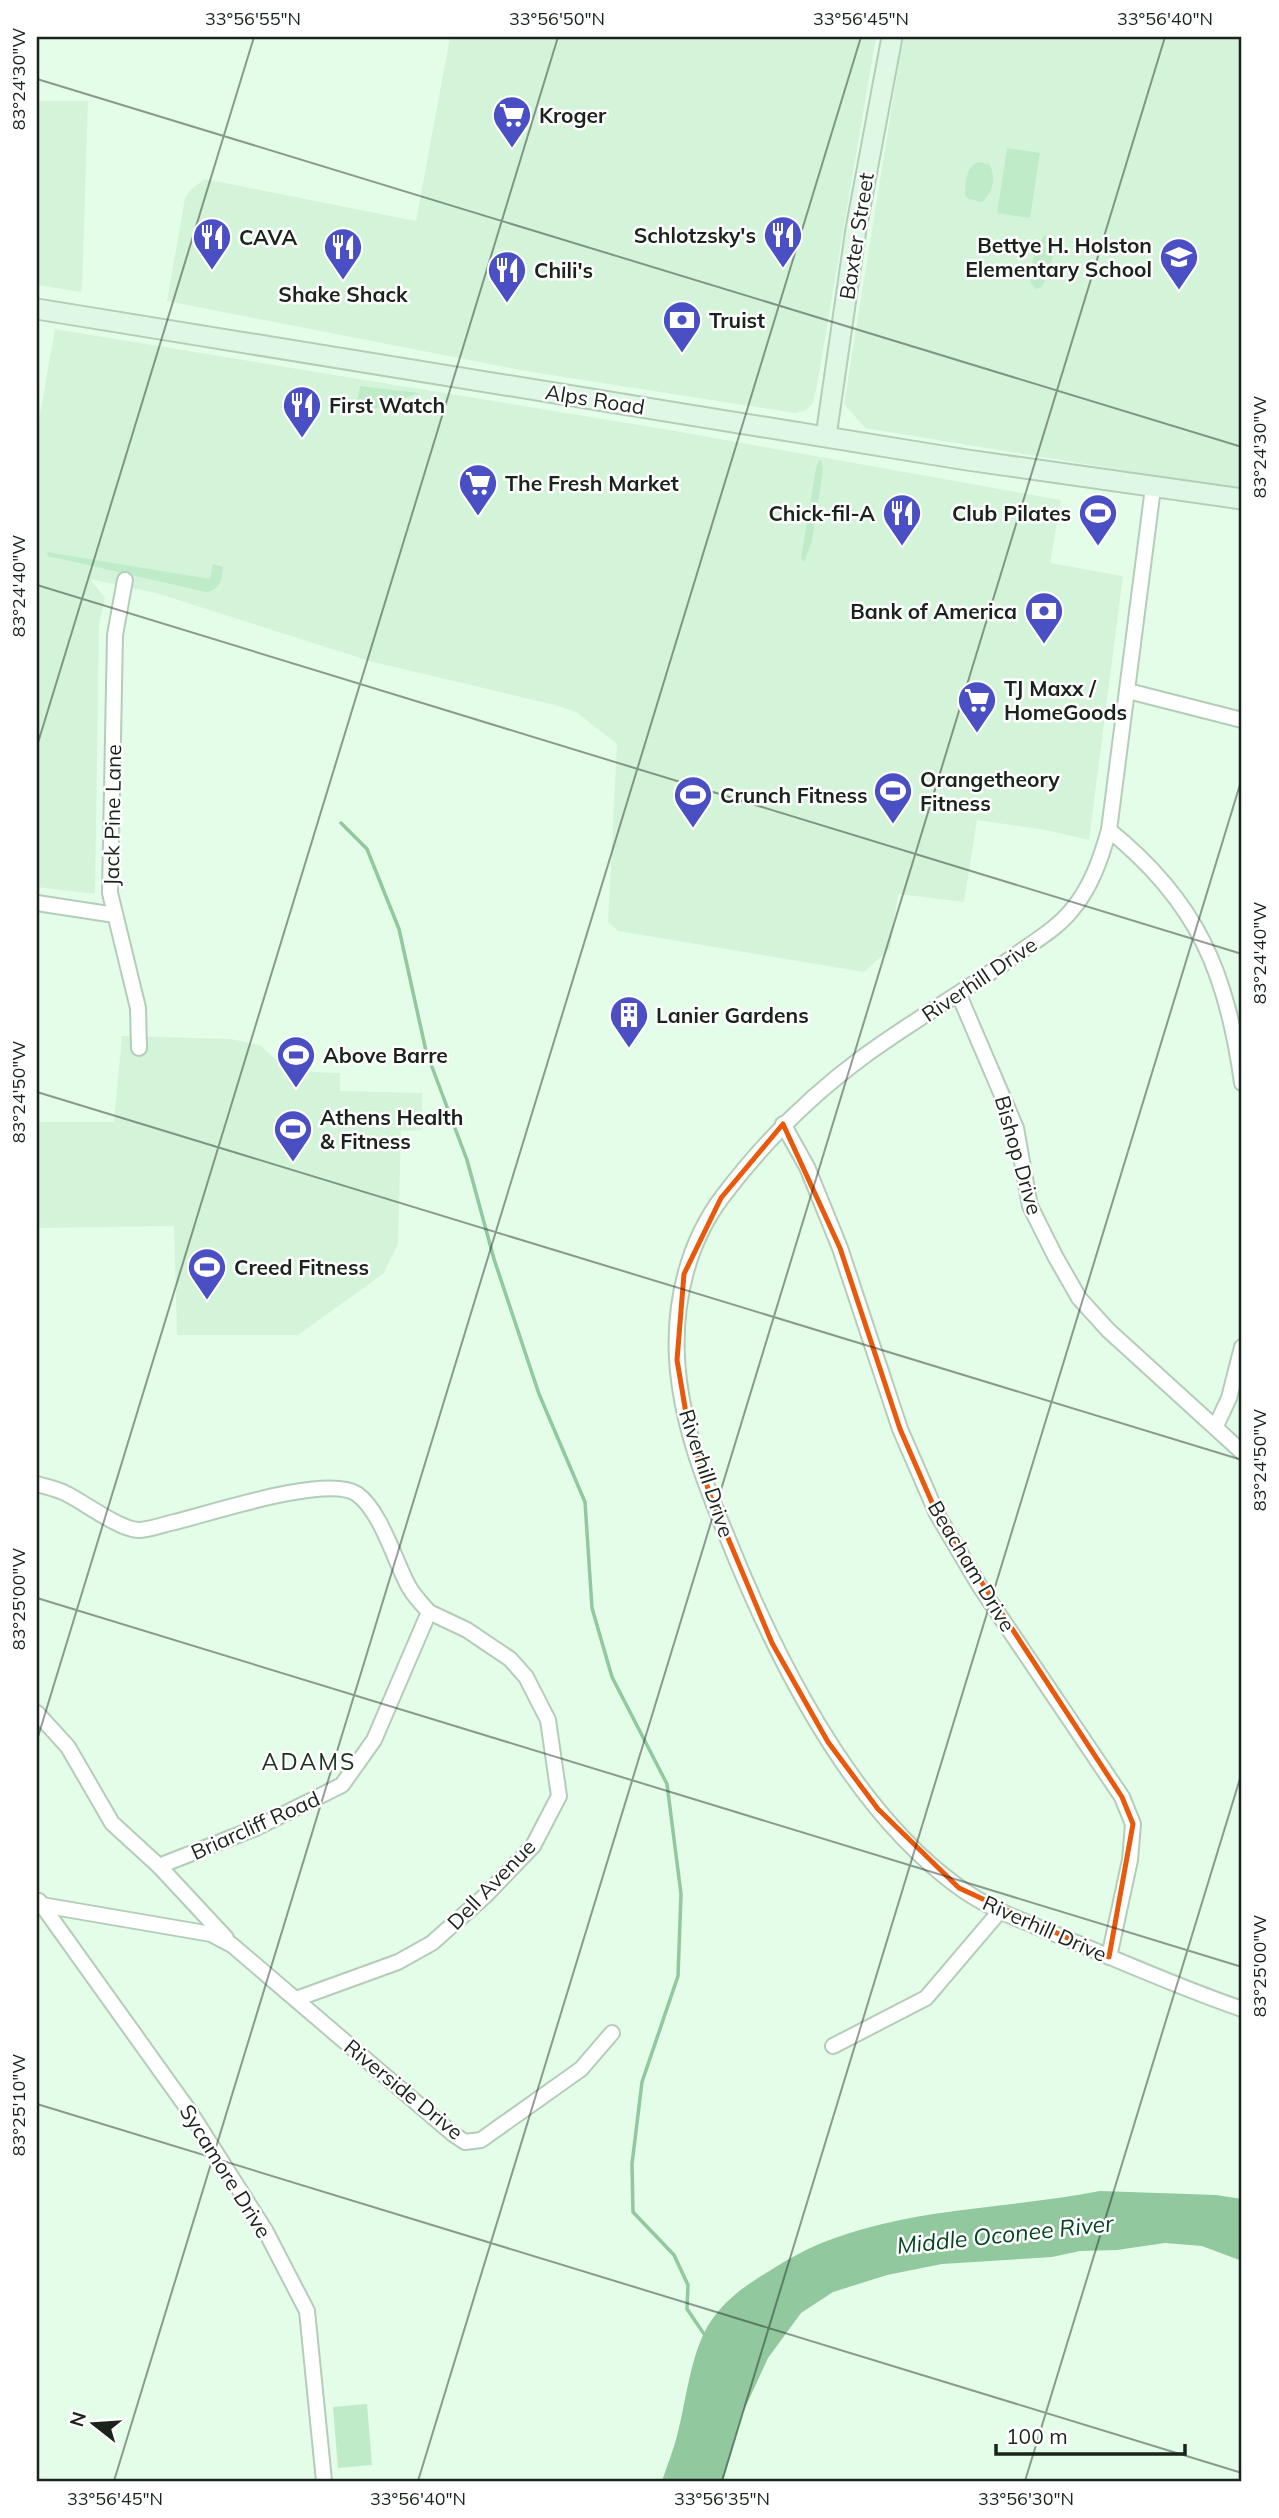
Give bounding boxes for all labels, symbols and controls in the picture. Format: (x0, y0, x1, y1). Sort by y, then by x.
text: 33°56'55"N (205, 7, 301, 30)
text: 33°56'50"N (509, 7, 605, 30)
text: 33°56'45"N (813, 7, 909, 30)
text: 33°56'40"N (1117, 7, 1213, 30)
text: 83°24'30"W (7, 28, 30, 130)
supermarket icon: Kroger (491, 94, 533, 149)
place label: Kroger (539, 102, 607, 128)
street label: Baxter Street (833, 171, 879, 301)
restaurant icon: Schlotzsky's (762, 214, 804, 269)
restaurant icon: CAVA (191, 216, 233, 271)
place label: Schlotzsky's (634, 222, 756, 248)
place label: CAVA (239, 224, 297, 250)
restaurant icon: Shake Shack (322, 226, 364, 281)
place label: Bettye H. Holston Elementary School (965, 232, 1152, 282)
school or university icon: Bettye H. Holston Elementary School (1158, 236, 1200, 291)
restaurant icon: Chili's (486, 249, 528, 304)
place label: Chili's (534, 257, 593, 283)
place label: Shake Shack (278, 281, 408, 307)
bank icon: Truist (661, 299, 703, 354)
place label: Truist (709, 307, 765, 333)
street label: Alps Road (543, 378, 647, 420)
restaurant icon: First Watch (281, 384, 323, 439)
place label: First Watch (329, 392, 445, 418)
text: 83°24'30"W (1248, 396, 1271, 498)
supermarket icon: The Fresh Market (457, 462, 499, 517)
place label: The Fresh Market (505, 470, 679, 496)
restaurant icon: Chick-fil-A (881, 492, 923, 547)
sports icon: Club Pilates (1077, 492, 1119, 547)
place label: Chick-fil-A (768, 500, 875, 526)
place label: Club Pilates (952, 500, 1071, 526)
text: 83°24'40"W (7, 535, 30, 637)
bank icon: Bank of America (1023, 590, 1065, 645)
place label: Bank of America (850, 598, 1017, 624)
place label: TJ Maxx / HomeGoods (1004, 675, 1127, 725)
supermarket icon: TJ Maxx / HomeGoods (956, 679, 998, 734)
street label: Jack Pine Lane (98, 744, 126, 886)
place label: Orangetheory Fitness (920, 766, 1060, 816)
sports icon: Orangetheory Fitness (872, 770, 914, 825)
sports icon: Crunch Fitness (672, 774, 714, 829)
place label: Crunch Fitness (720, 782, 867, 808)
text: 83°24'40"W (1248, 902, 1271, 1004)
street label: Riverhill Drive (917, 931, 1041, 1027)
building icon: Lanier Gardens (608, 994, 650, 1049)
place label: Lanier Gardens (656, 1002, 809, 1028)
sports icon: Above Barre (275, 1034, 317, 1089)
text: 83°24'50"W (7, 1041, 30, 1143)
place label: Above Barre (323, 1042, 448, 1068)
street label: Bishop Drive (990, 1092, 1048, 1218)
place label: Athens Health & Fitness (320, 1104, 463, 1154)
sports icon: Athens Health & Fitness (272, 1108, 314, 1163)
sports icon: Creed Fitness (186, 1246, 228, 1301)
place label: Creed Fitness (234, 1254, 369, 1280)
street label: Riverhill Drive (674, 1406, 740, 1540)
text: 83°24'50"W (1248, 1409, 1271, 1511)
street label: Beacham Drive (923, 1496, 1021, 1636)
text: 83°25'00"W (7, 1548, 30, 1650)
district label: ADAMS (262, 1747, 356, 1776)
street label: Briarcliff Road (187, 1785, 323, 1865)
street label: Dell Avenue (441, 1833, 541, 1935)
street label: Riverhill Drive (979, 1889, 1111, 1967)
text: 83°25'00"W (1248, 1915, 1271, 2017)
street label: Riverside Drive (339, 2033, 469, 2145)
text: 83°25'10"W (7, 2054, 30, 2156)
street label: Sycamore Drive (175, 2099, 277, 2243)
water label: Middle Oconee River (895, 2208, 1116, 2260)
north arrow (60, 2388, 130, 2458)
text: N (64, 2409, 91, 2429)
scale bar (996, 2413, 1184, 2457)
text: 100 m (1006, 2423, 1068, 2449)
text: 33°56'45"N (67, 2487, 163, 2510)
text: 33°56'40"N (370, 2487, 466, 2510)
text: 33°56'35"N (674, 2487, 770, 2510)
text: 33°56'30"N (978, 2487, 1074, 2510)

